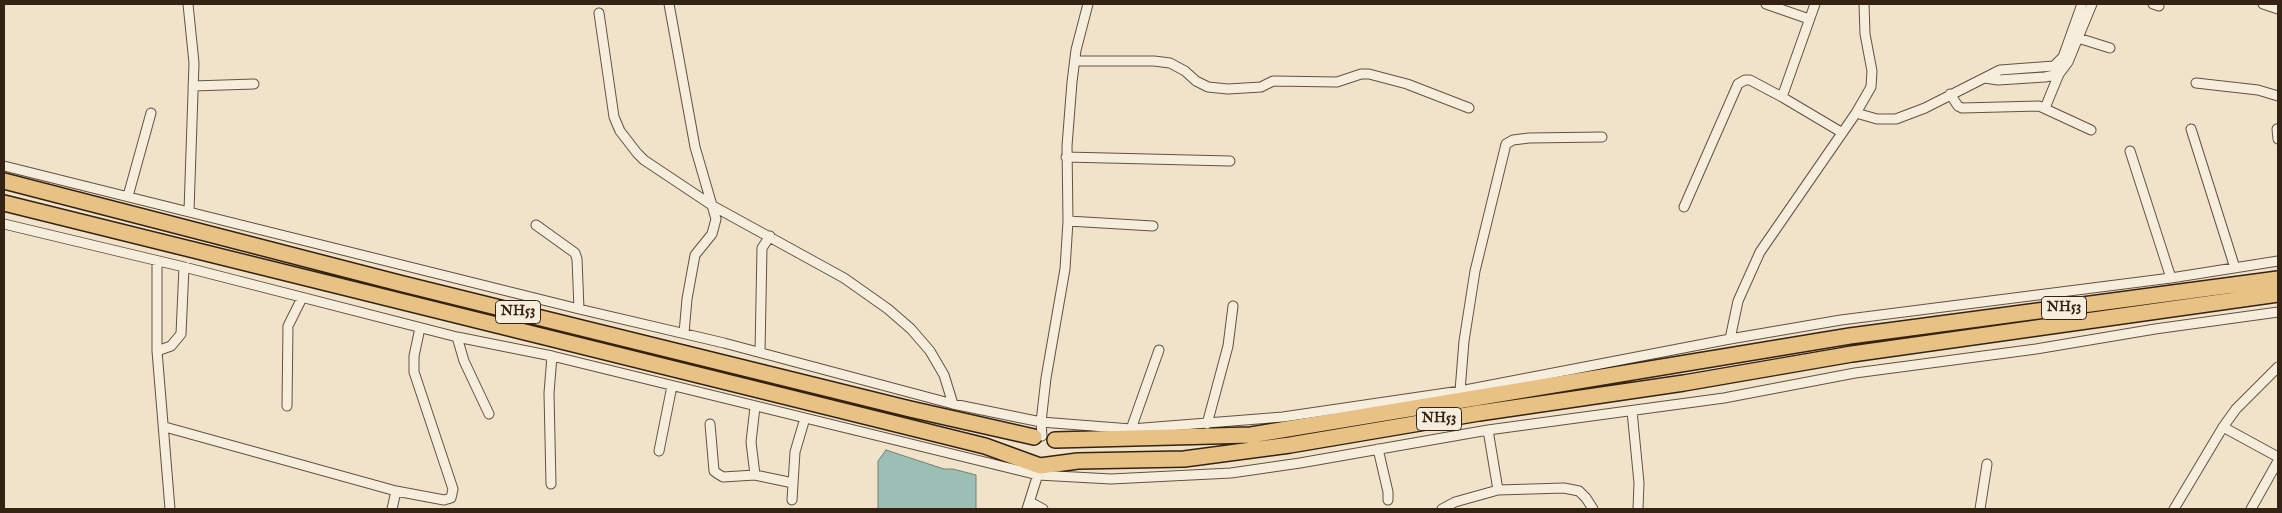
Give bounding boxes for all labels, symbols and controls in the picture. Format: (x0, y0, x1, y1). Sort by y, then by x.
road number: NH53 (2042, 296, 2086, 320)
road number: NH53 (496, 300, 540, 324)
road number: NH53 (1416, 408, 1462, 430)

